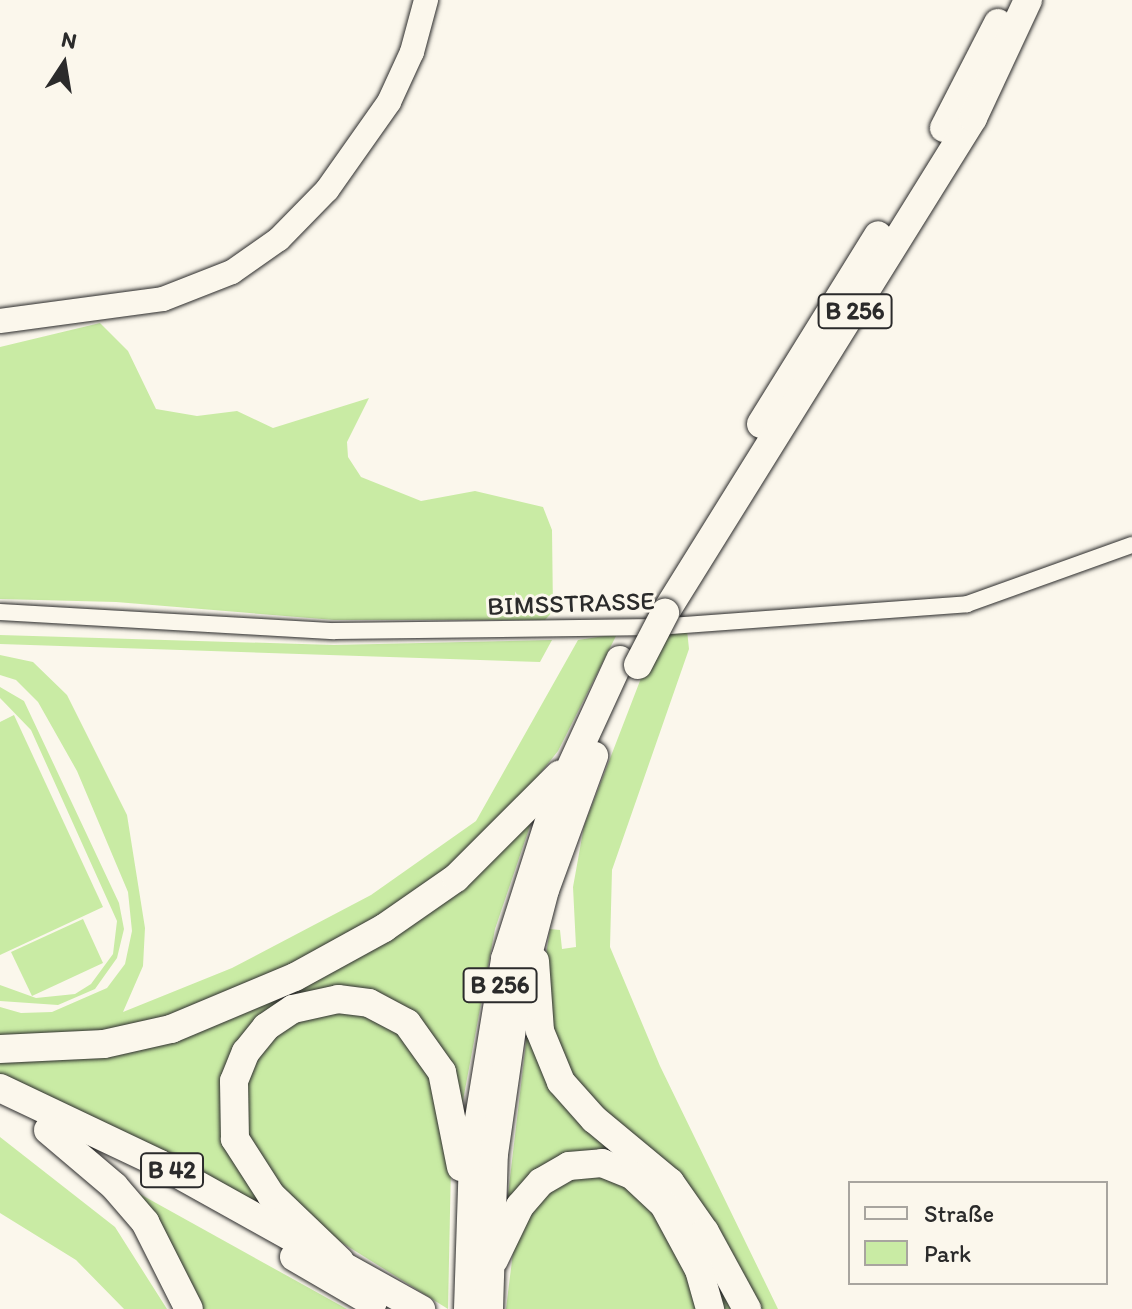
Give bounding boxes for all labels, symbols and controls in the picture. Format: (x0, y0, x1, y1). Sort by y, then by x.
north arrow (24, 24, 104, 104)
text: N (59, 25, 79, 55)
road number: B 256 (817, 291, 893, 331)
street label: BIMSSTRASSE (487, 585, 655, 623)
road number: B 256 (462, 965, 538, 1005)
road number: B 42 (140, 1150, 204, 1190)
legend (848, 1181, 1108, 1285)
text: Straße (924, 1199, 994, 1228)
text: Park (924, 1239, 971, 1268)

